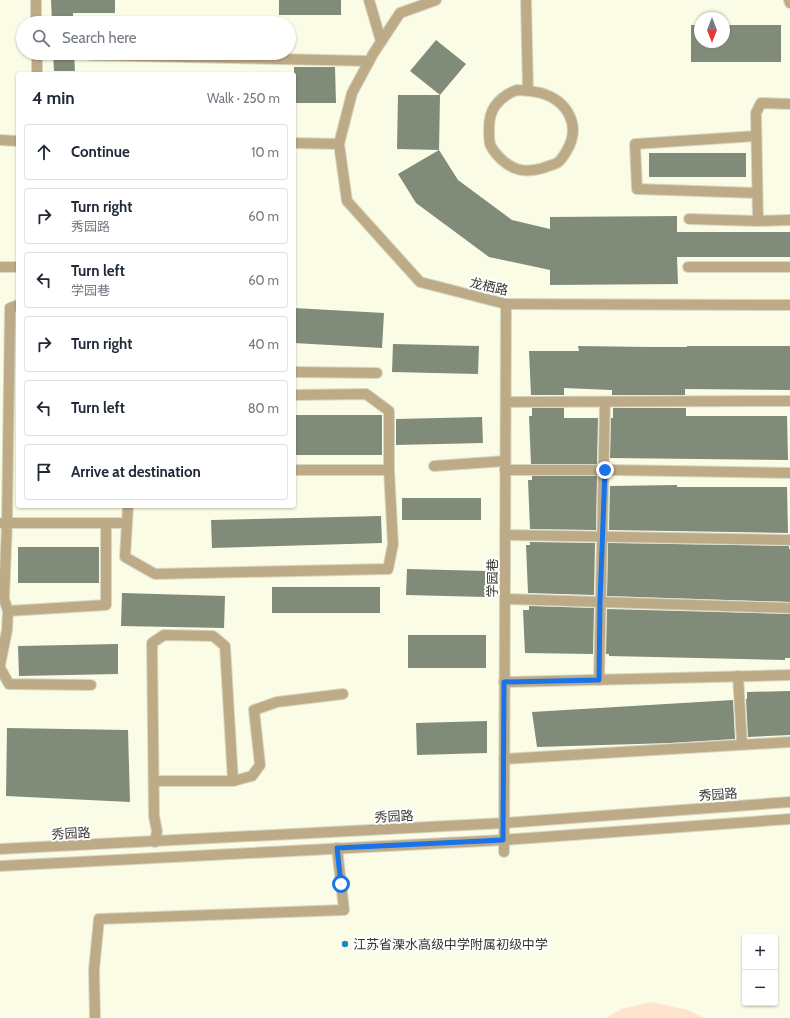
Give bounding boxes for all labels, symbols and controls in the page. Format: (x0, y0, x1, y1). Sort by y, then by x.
north arrow (694, 12, 730, 48)
search box (16, 16, 296, 60)
icon: search (30, 27, 52, 49)
text: Search here (62, 29, 137, 47)
text: 4 min (32, 88, 75, 108)
text: Walk · 250 m (207, 90, 280, 106)
icon: ahead (33, 141, 55, 163)
text: Continue (71, 143, 130, 161)
text: 10 m (251, 144, 279, 160)
text: Turn right (71, 198, 132, 216)
icon: right (33, 205, 55, 227)
text: 60 m (248, 208, 279, 224)
text: 秀园路 (71, 218, 110, 234)
text: Turn left (71, 262, 125, 280)
icon: left (33, 269, 55, 291)
text: 60 m (248, 272, 279, 288)
street label: 龙栖路 (468, 274, 510, 298)
text: 学园巷 (71, 282, 110, 298)
icon: right (33, 333, 55, 355)
text: Turn right (71, 335, 132, 353)
text: 40 m (248, 336, 279, 352)
icon: left (33, 397, 55, 419)
text: Turn left (71, 399, 125, 417)
text: 80 m (248, 400, 279, 416)
icon: arrive (33, 461, 55, 483)
route end (596, 461, 614, 479)
text: Arrive at destination (71, 463, 201, 481)
street label: 学园巷 (484, 558, 500, 598)
street label: 秀园路 (698, 785, 738, 803)
street label: 秀园路 (374, 807, 414, 825)
street label: 秀园路 (51, 824, 91, 842)
route start (332, 875, 350, 893)
map controls (742, 934, 778, 1006)
button: + (742, 934, 778, 970)
place label: 江苏省溧水高级中学附属初级中学 (353, 936, 548, 952)
marker: 江苏省溧水高级中学附属初级中学 (340, 939, 350, 949)
button: − (742, 970, 778, 1006)

